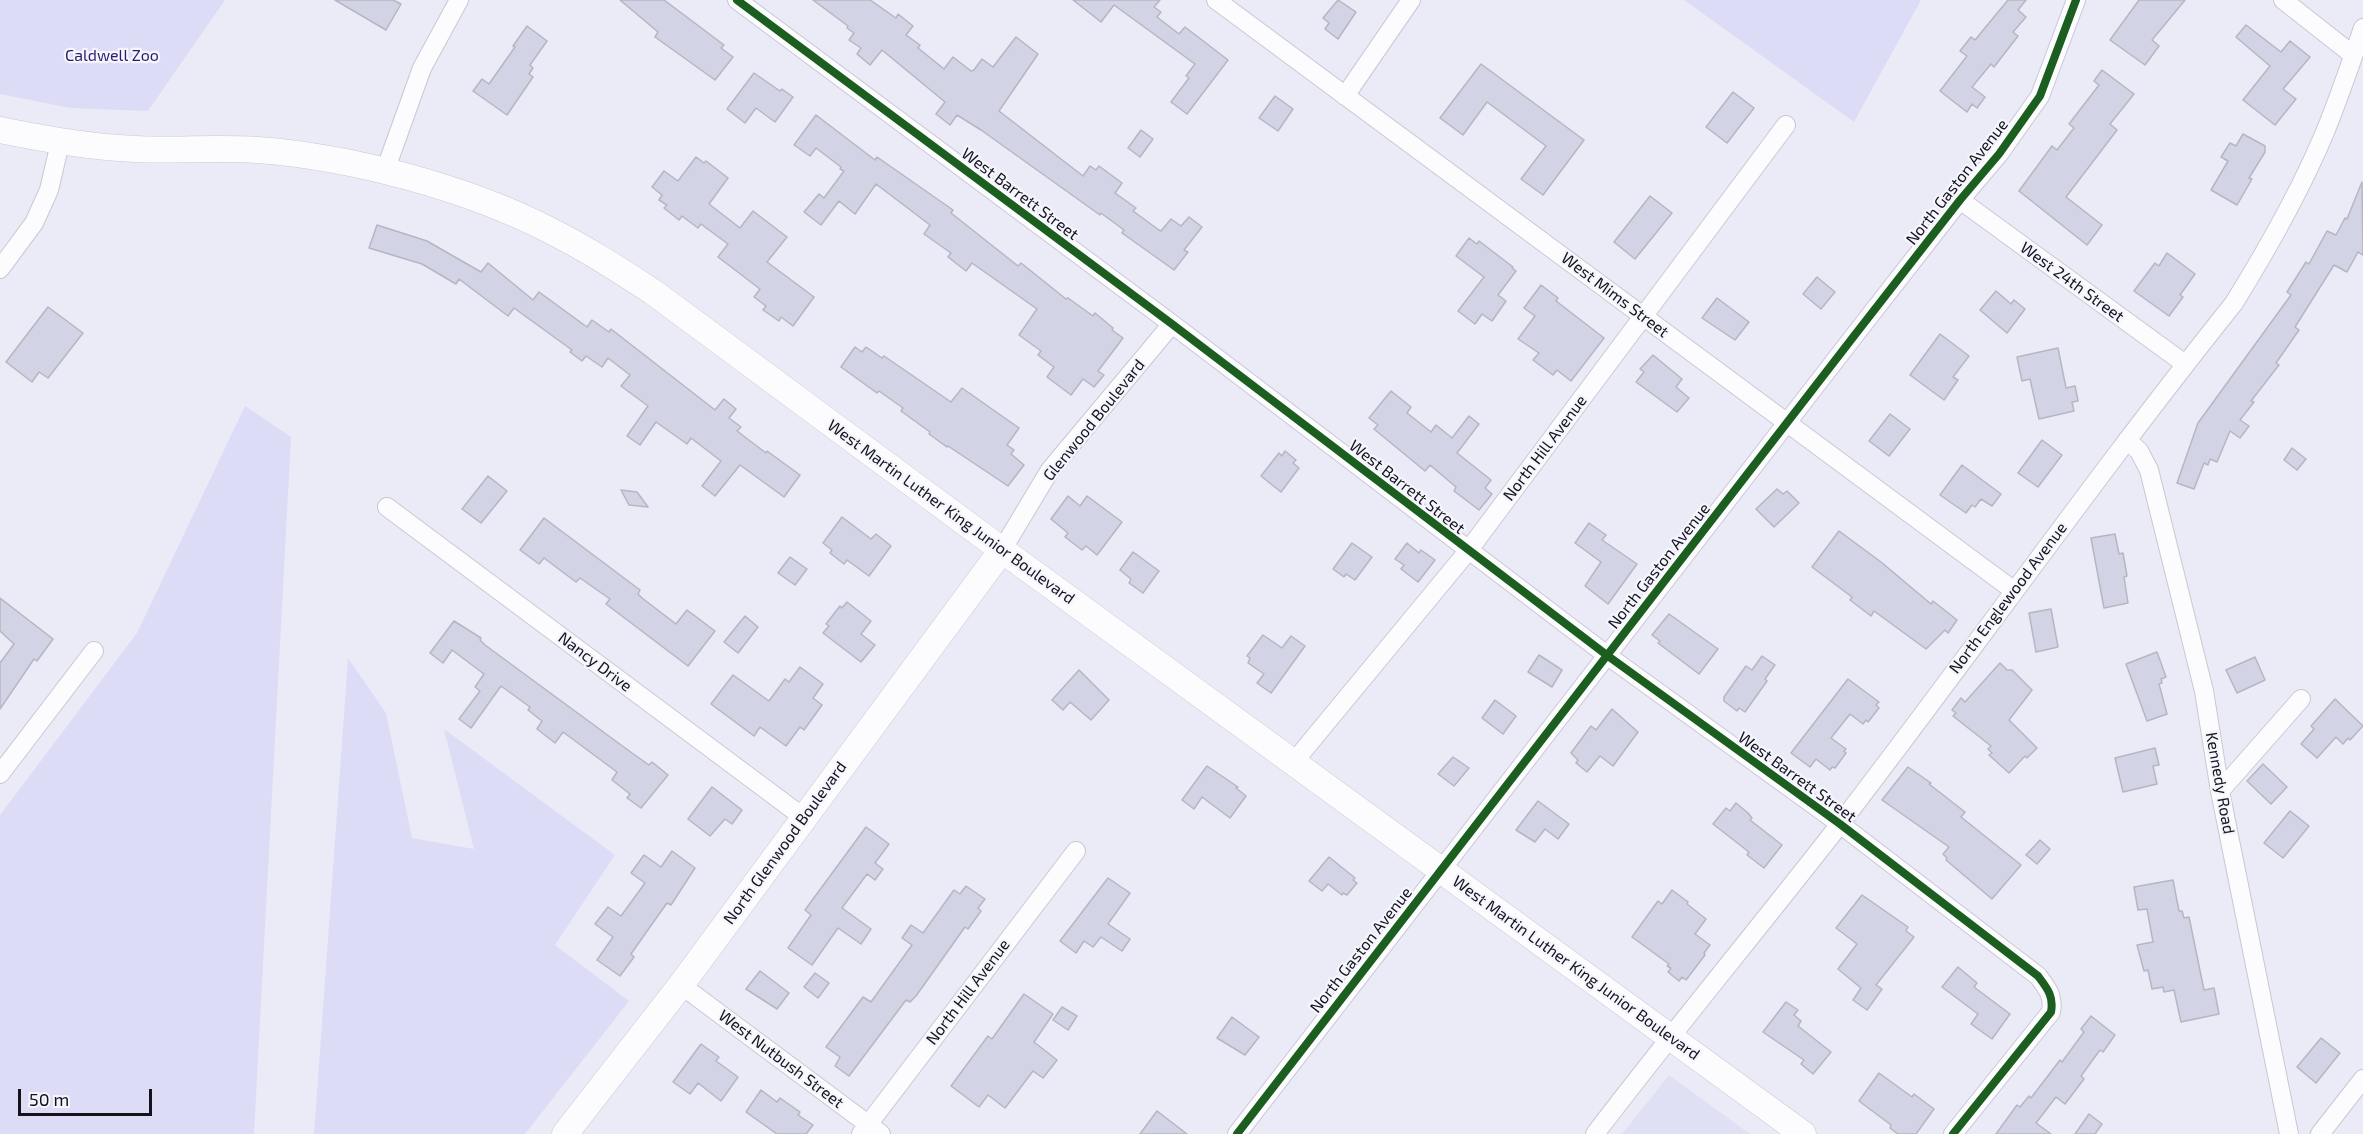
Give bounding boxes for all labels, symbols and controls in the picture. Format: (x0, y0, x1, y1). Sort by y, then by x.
park label: Caldwell Zoo (65, 46, 159, 66)
street label: North Gaston Avenue (1902, 115, 2012, 249)
street label: West Barrett Street (958, 144, 1082, 244)
street label: West 24th Street (2016, 238, 2128, 326)
street label: West Mims Street (1558, 248, 1672, 342)
street label: Glenwood Boulevard (1039, 355, 1149, 485)
street label: North Hill Avenue (1499, 391, 1591, 505)
street label: West Martin Luther King Junior Boulevard (824, 416, 1078, 608)
street label: West Barrett Street (1345, 436, 1469, 538)
street label: North Gaston Avenue (1604, 499, 1714, 633)
street label: North Englewood Avenue (1945, 519, 2071, 677)
street label: Nancy Drive (554, 628, 636, 696)
street label: West Barrett Street (1734, 728, 1860, 826)
street label: Kennedy Road (2202, 731, 2238, 835)
street label: North Glenwood Boulevard (719, 758, 851, 928)
street label: West Martin Luther King Junior Boulevard (1449, 872, 1703, 1064)
street label: North Gaston Avenue (1306, 883, 1416, 1017)
street label: North Hill Avenue (922, 935, 1014, 1049)
street label: West Nutbush Street (715, 1006, 847, 1112)
scale bar (21, 1077, 154, 1115)
text: 50 m (29, 1088, 69, 1110)

